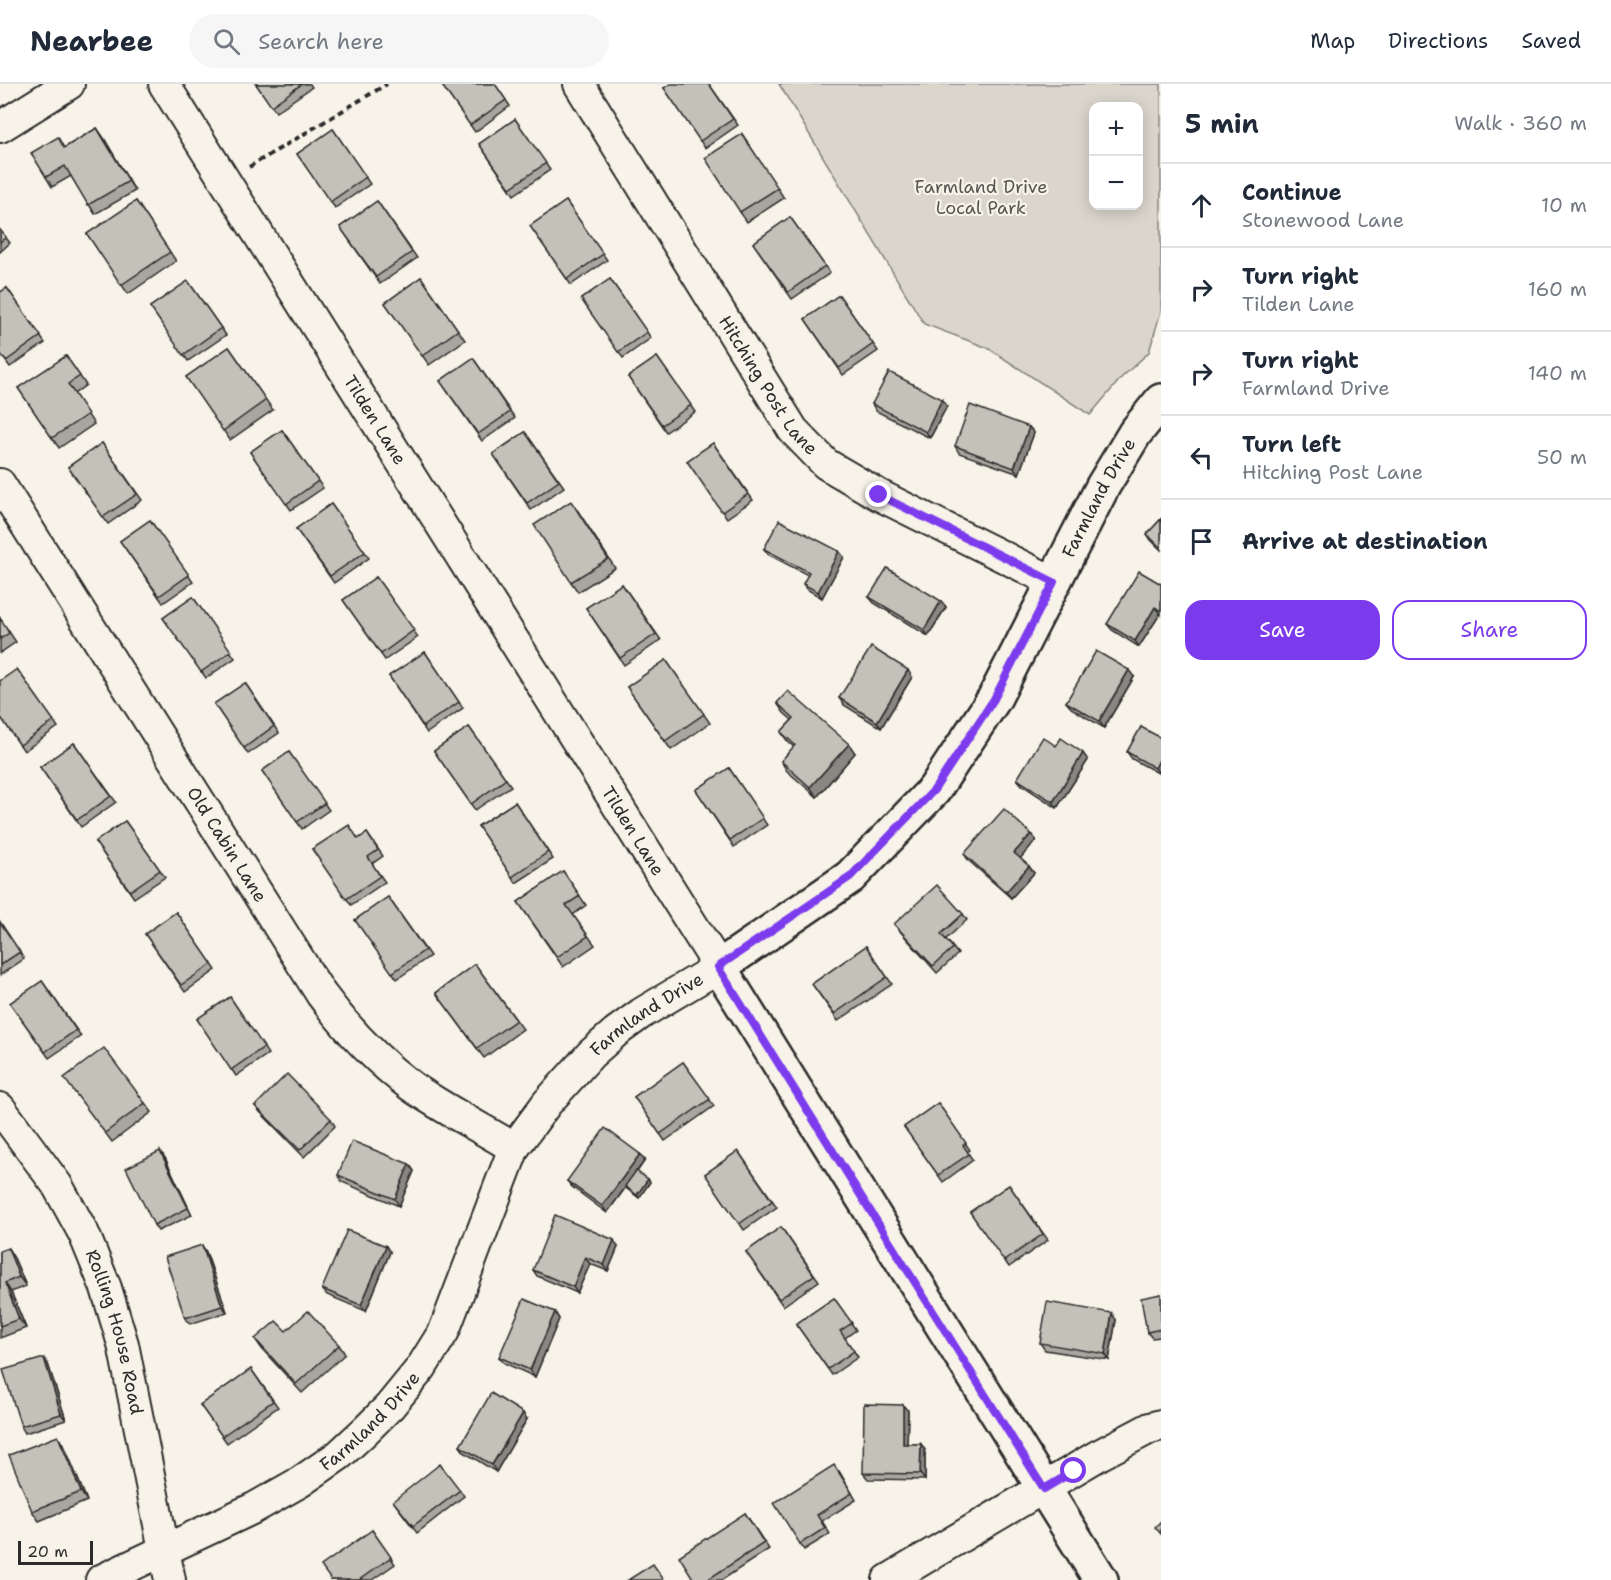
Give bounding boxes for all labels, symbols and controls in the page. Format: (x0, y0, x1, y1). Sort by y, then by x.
search box (189, 14, 609, 68)
text: Nearbee (30, 22, 153, 60)
icon: search (210, 25, 243, 58)
text: Search here (258, 27, 384, 56)
text: Map (1310, 27, 1355, 55)
text: Directions (1388, 27, 1488, 55)
text: Saved (1521, 27, 1581, 55)
map controls (1089, 102, 1143, 210)
button: + (1089, 102, 1143, 156)
text: 5 min (1185, 106, 1259, 141)
text: Walk · 360 m (1454, 110, 1587, 136)
button: − (1089, 156, 1143, 210)
park label: Farmland Drive Local Park (915, 175, 1047, 220)
text: Continue (1242, 178, 1342, 207)
icon: ahead (1185, 189, 1218, 222)
text: 10 m (1541, 192, 1587, 218)
text: Stonewood Lane (1242, 207, 1404, 233)
text: Turn right (1242, 262, 1359, 291)
icon: right (1185, 273, 1218, 306)
text: 160 m (1528, 276, 1587, 302)
text: Tilden Lane (1242, 291, 1355, 317)
street label: Hitching Post Lane (713, 311, 823, 460)
text: Turn right (1242, 346, 1359, 375)
icon: right (1185, 357, 1218, 390)
text: 140 m (1528, 360, 1587, 386)
street label: Tilden Lane (338, 371, 412, 469)
text: Farmland Drive (1242, 375, 1390, 401)
text: Turn left (1242, 430, 1341, 459)
street label: Farmland Drive (1056, 434, 1141, 562)
icon: left (1185, 441, 1218, 474)
text: 50 m (1537, 444, 1587, 470)
text: Hitching Post Lane (1242, 459, 1423, 485)
route end (865, 481, 891, 507)
icon: arrive (1185, 525, 1218, 558)
text: Arrive at destination (1242, 527, 1488, 556)
button: Save (1185, 600, 1380, 660)
button: Share (1392, 600, 1587, 660)
street label: Old Cabin Lane (182, 782, 272, 907)
street label: Tilden Lane (596, 782, 670, 880)
street label: Farmland Drive (585, 967, 708, 1062)
street label: Rolling House Road (80, 1246, 149, 1417)
street label: Farmland Drive (315, 1366, 425, 1477)
route start (1060, 1457, 1086, 1483)
scale bar (18, 1538, 93, 1566)
text: 20 m (27, 1541, 68, 1562)

